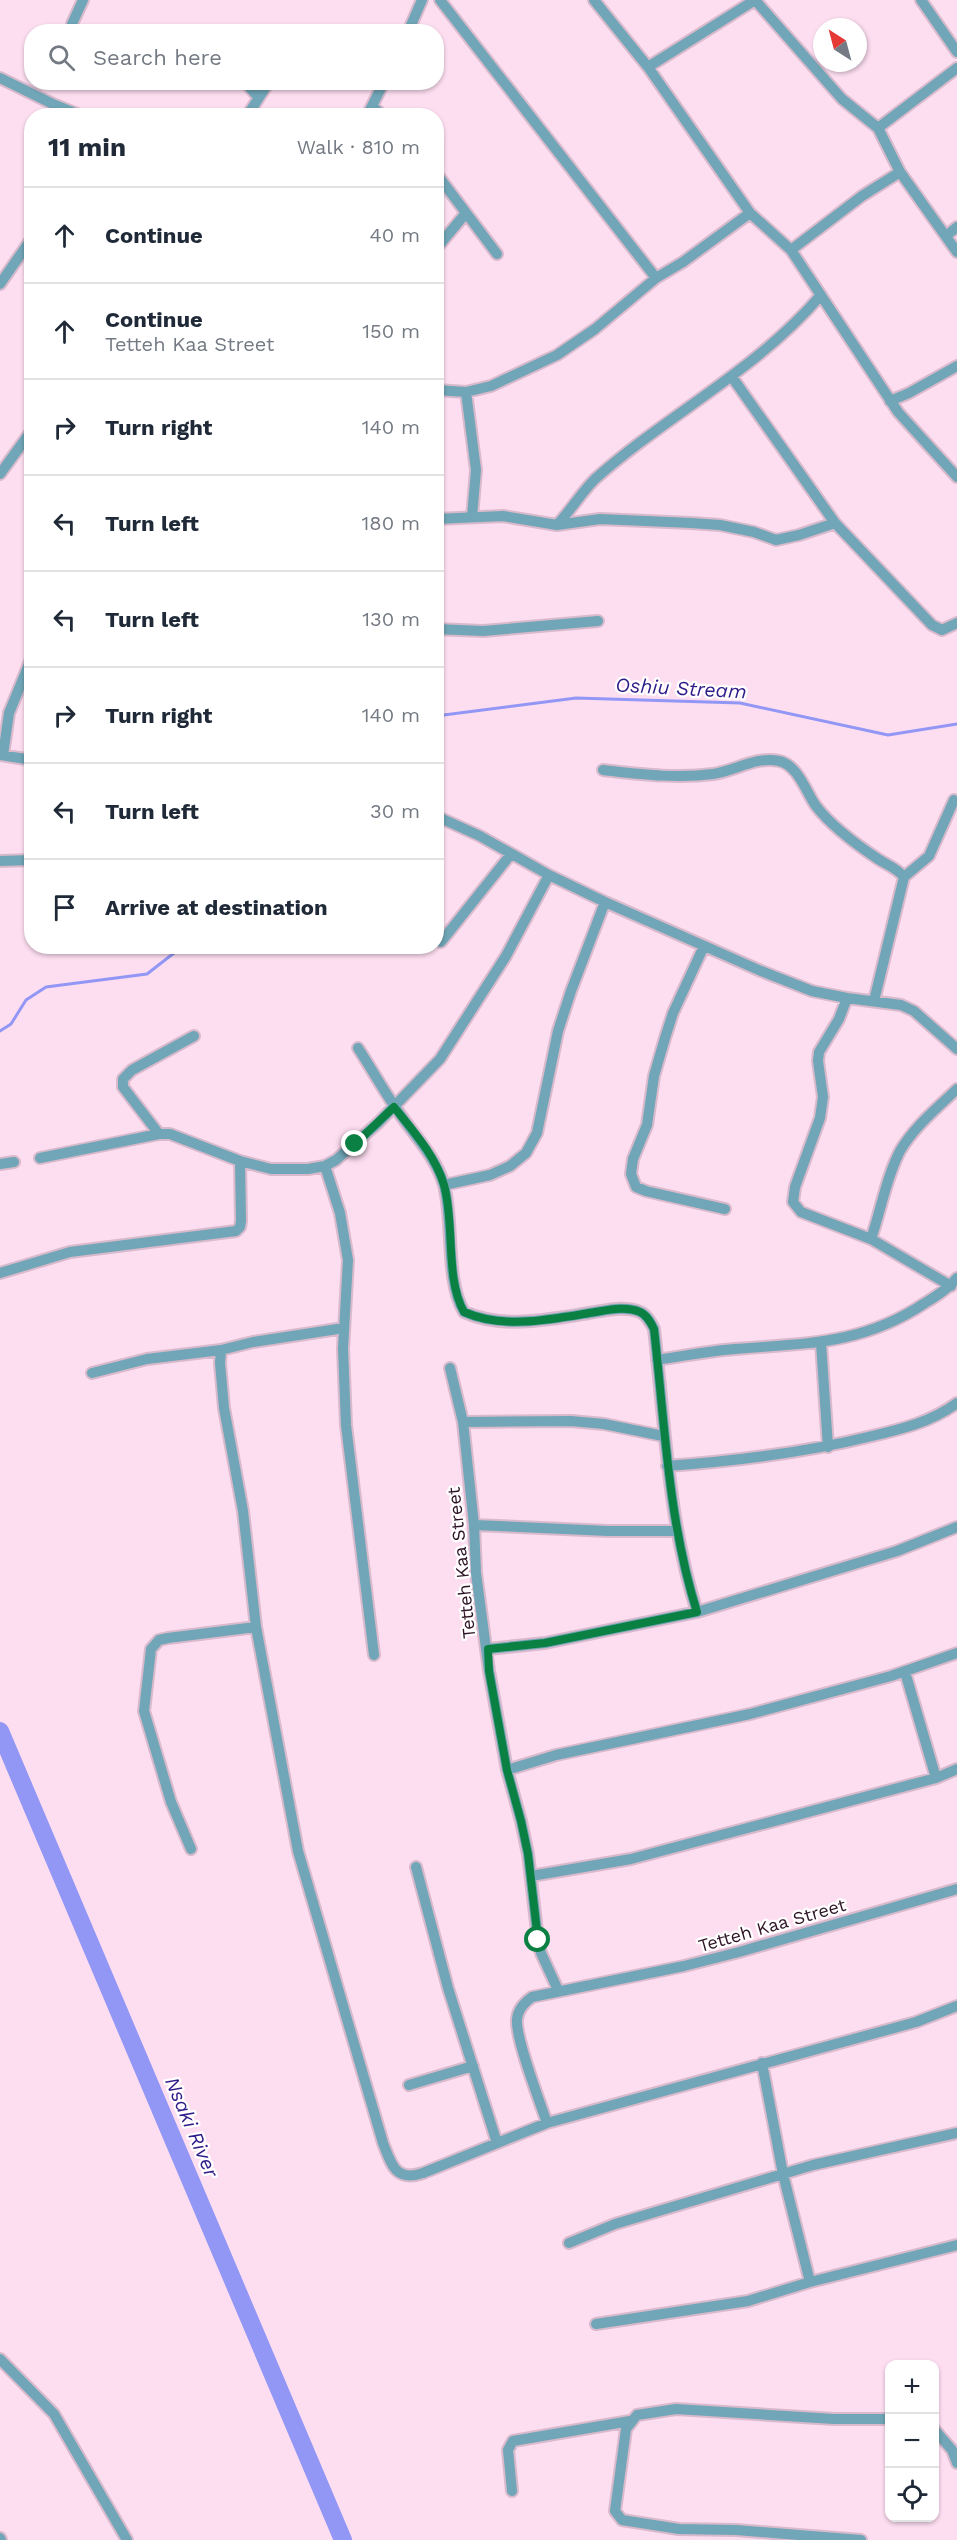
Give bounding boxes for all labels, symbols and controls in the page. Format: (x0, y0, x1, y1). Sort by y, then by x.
north arrow (813, 18, 867, 72)
search box (24, 24, 444, 90)
icon: search (45, 41, 78, 74)
text: Search here (93, 45, 222, 70)
text: 11 min (48, 132, 126, 162)
text: Walk · 810 m (297, 135, 420, 159)
icon: ahead (48, 219, 81, 252)
text: Continue (105, 223, 203, 248)
text: 40 m (369, 223, 420, 247)
text: Continue (105, 307, 203, 332)
icon: ahead (48, 315, 81, 348)
text: 150 m (362, 319, 420, 343)
text: Tetteh Kaa Street (105, 332, 274, 356)
icon: right (48, 411, 81, 444)
text: Turn right (105, 415, 212, 440)
text: 140 m (362, 415, 420, 439)
icon: left (48, 507, 81, 540)
text: Turn left (105, 511, 199, 536)
text: 180 m (362, 511, 420, 535)
icon: left (48, 603, 81, 636)
text: Turn left (105, 607, 199, 632)
text: 130 m (362, 607, 420, 631)
water label: Oshiu Stream (615, 673, 747, 703)
icon: right (48, 699, 81, 732)
text: Turn right (105, 703, 212, 728)
text: 140 m (362, 703, 420, 727)
icon: left (48, 795, 81, 828)
text: Turn left (105, 799, 199, 824)
text: 30 m (370, 799, 420, 823)
icon: arrive (48, 891, 81, 924)
text: Arrive at destination (105, 895, 328, 920)
route end (341, 1130, 367, 1156)
street label: Tetteh Kaa Street (443, 1486, 479, 1640)
street label: Tetteh Kaa Street (696, 1894, 849, 1956)
route start (524, 1926, 550, 1952)
water label: Nsaki River (160, 2073, 224, 2182)
map controls (885, 2360, 939, 2522)
button: + (885, 2360, 939, 2414)
button: − (885, 2414, 939, 2468)
button: locate (885, 2468, 939, 2522)

